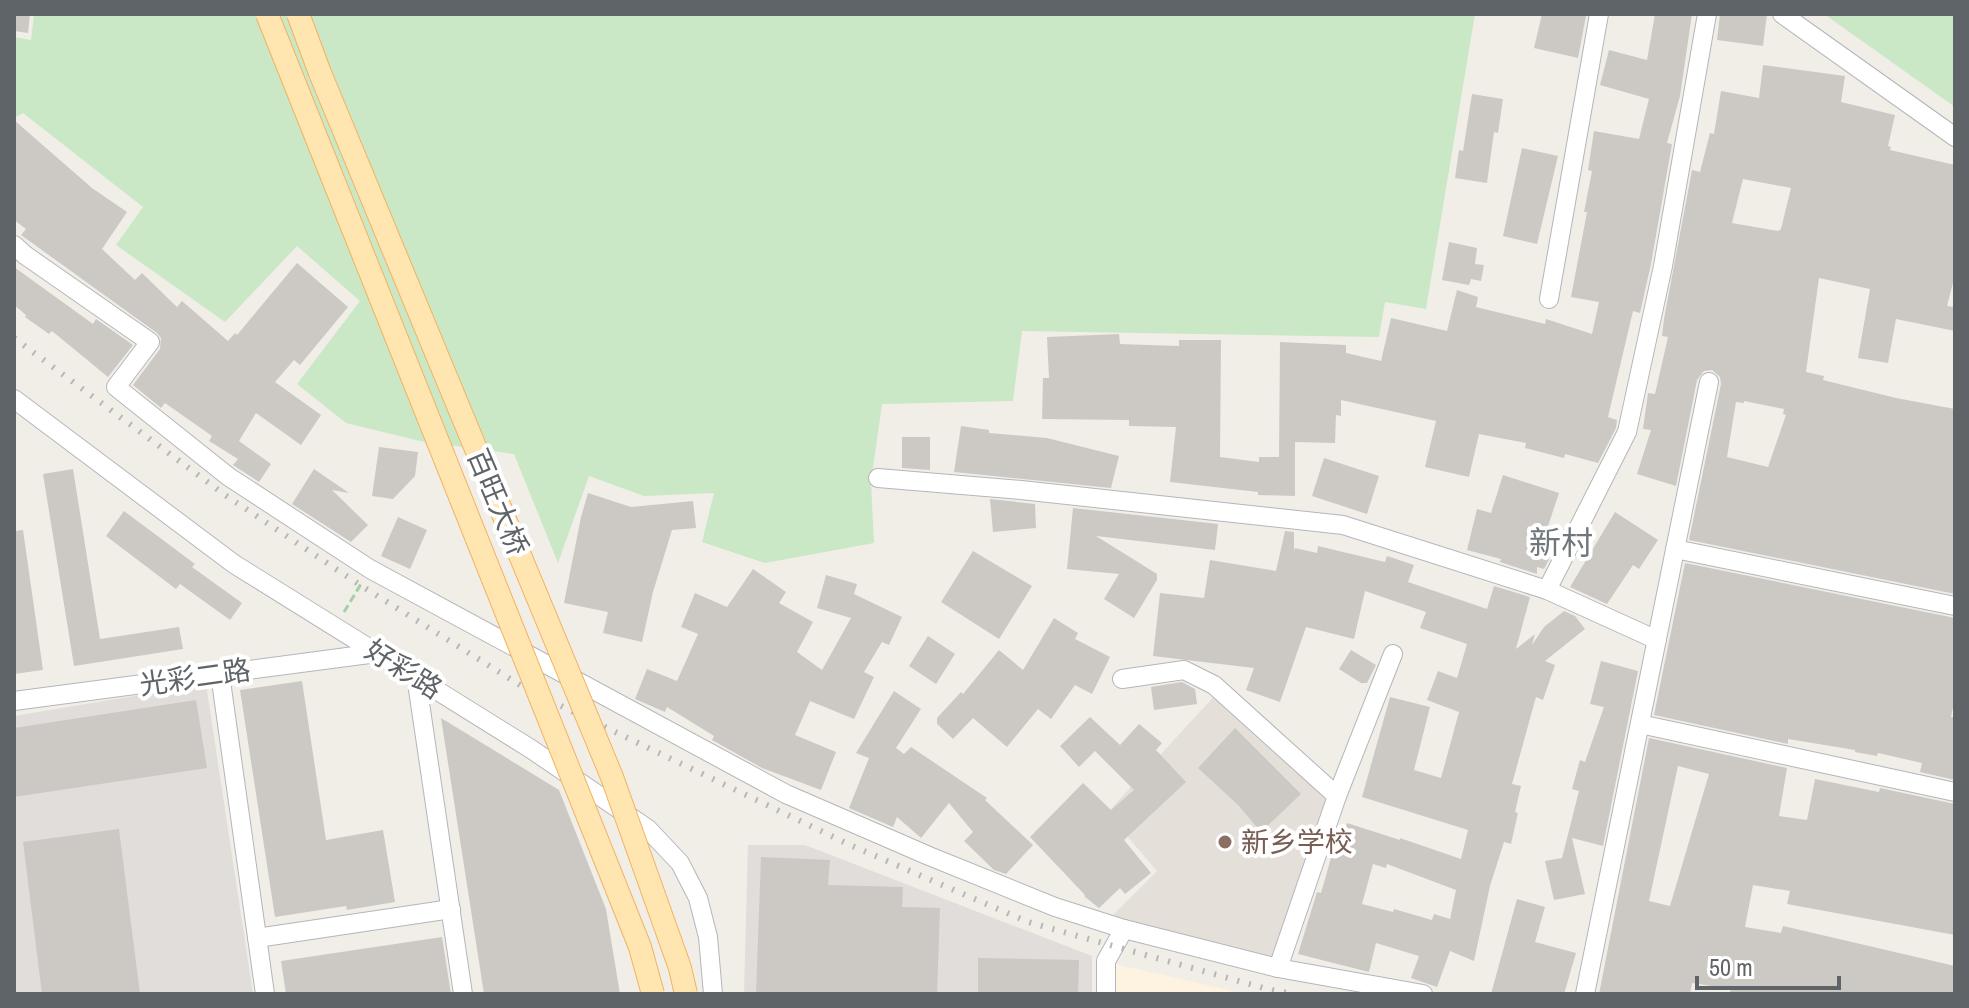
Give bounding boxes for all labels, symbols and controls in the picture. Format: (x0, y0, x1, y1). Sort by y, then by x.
street label: 百旺大桥 (459, 443, 537, 561)
district label: 新村 (1529, 521, 1593, 564)
street label: 好彩路 (358, 631, 450, 707)
street label: 光彩二路 (137, 650, 253, 704)
place label: 新乡学校 (1241, 823, 1353, 861)
marker: 新乡学校 (1216, 833, 1234, 851)
scale bar (1697, 940, 1839, 990)
text: 50 m (1709, 951, 1753, 983)

